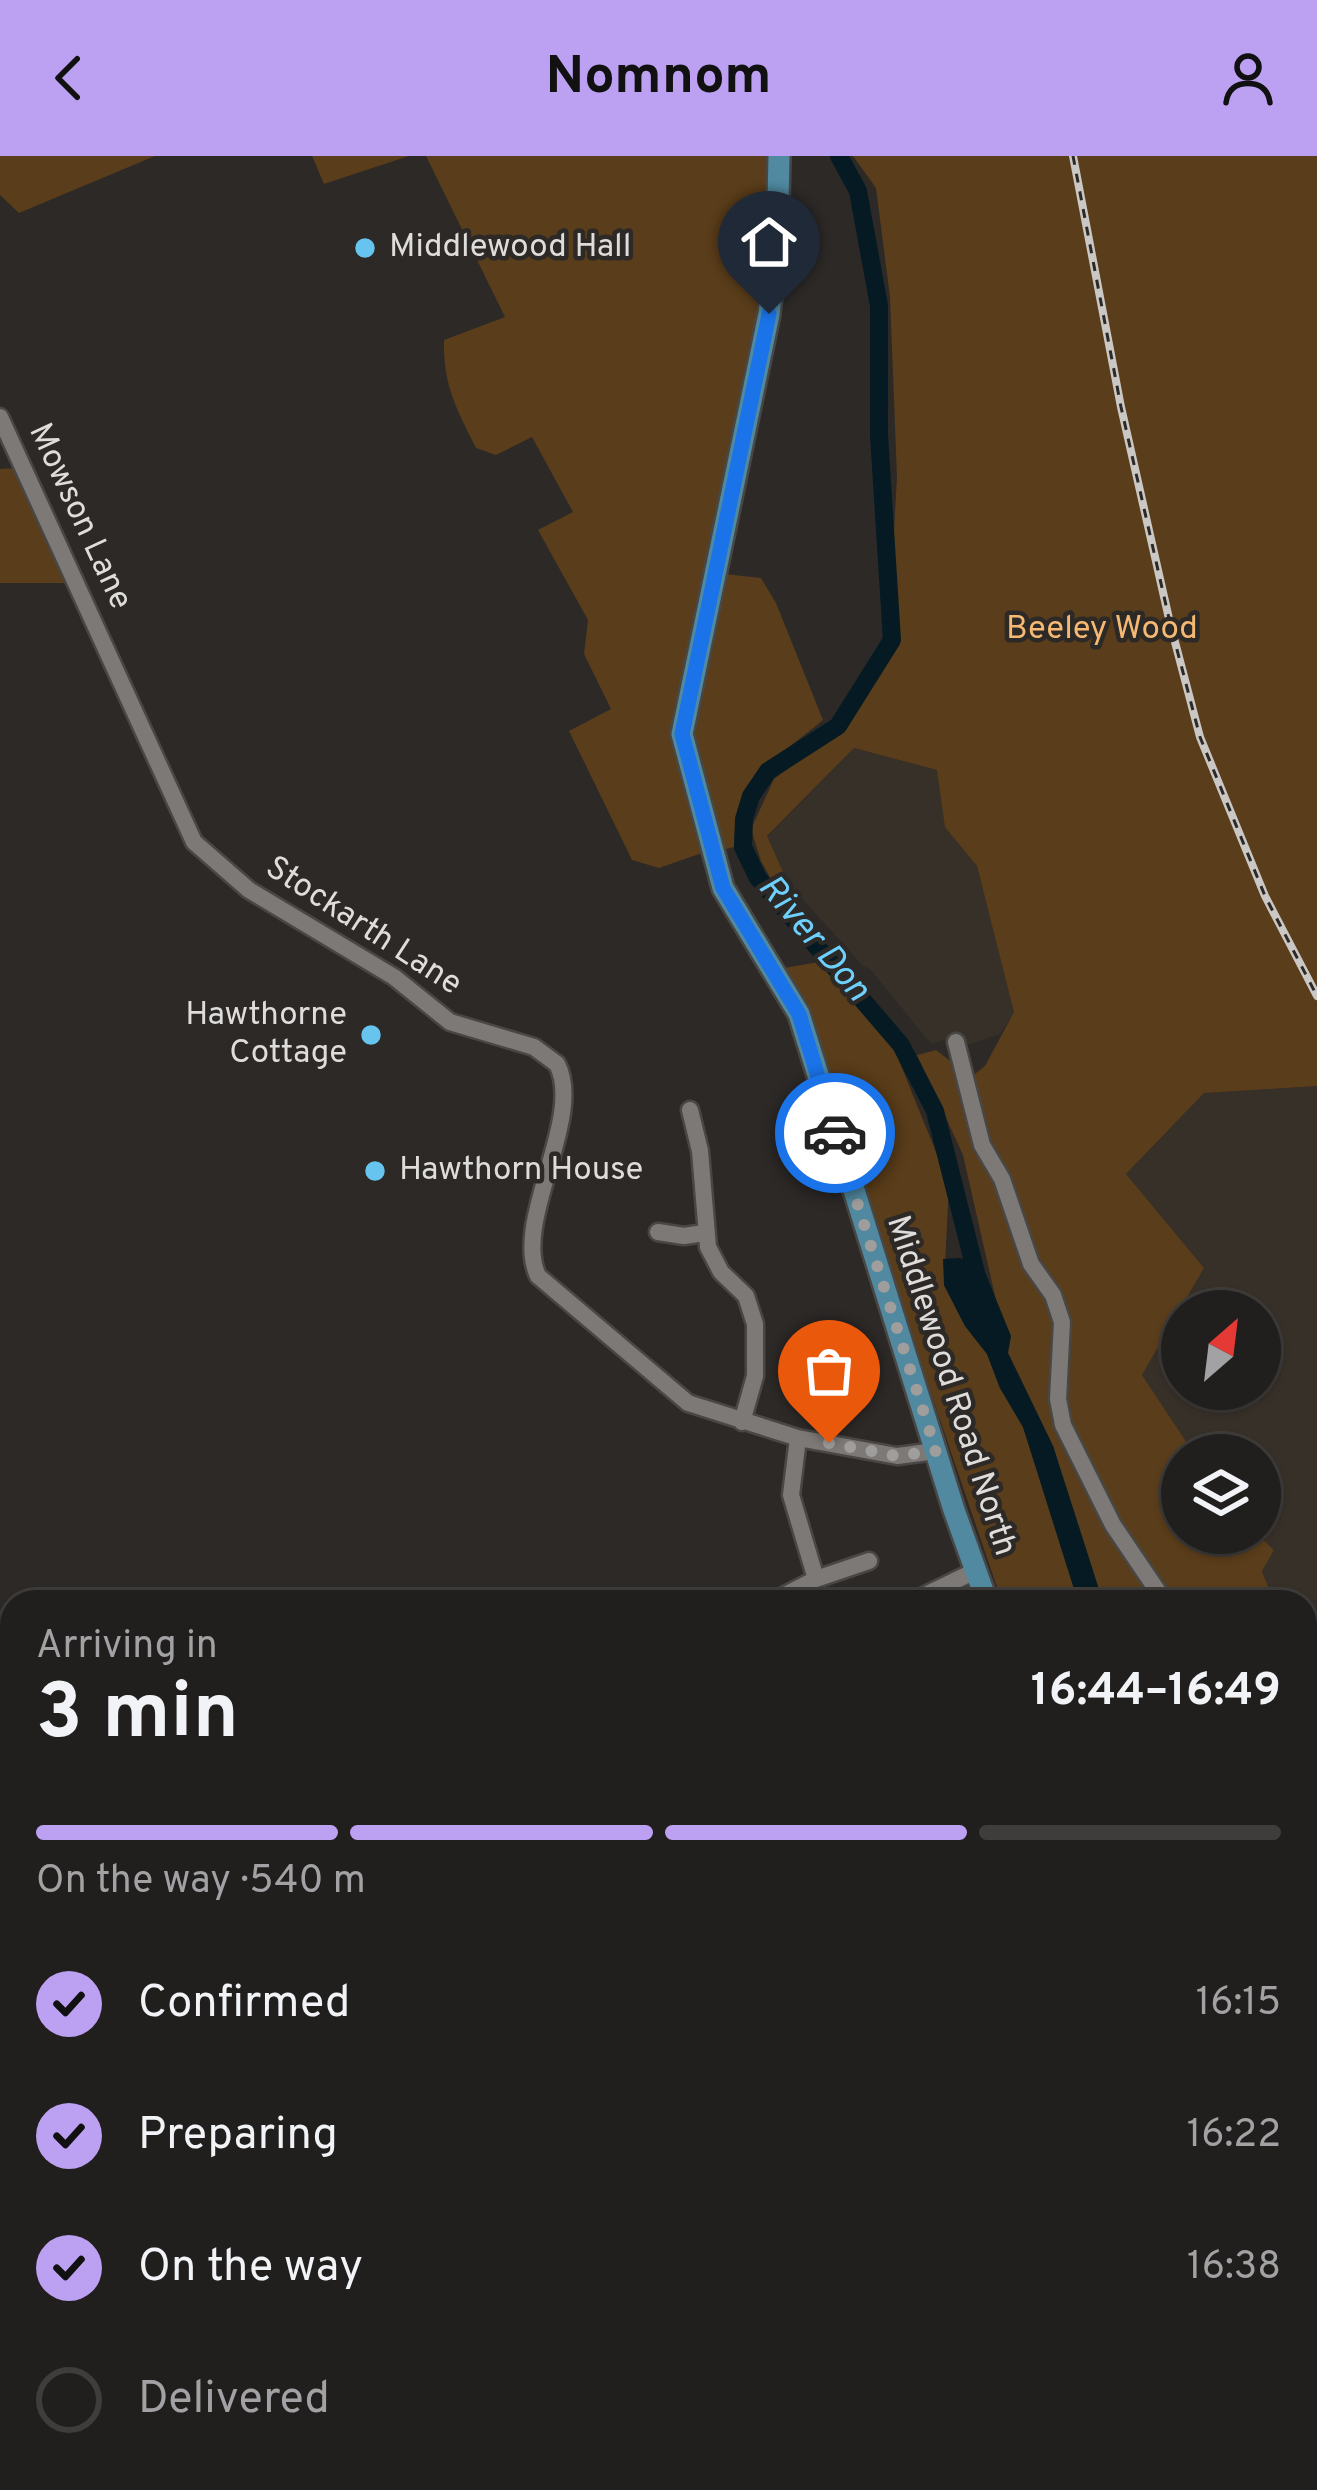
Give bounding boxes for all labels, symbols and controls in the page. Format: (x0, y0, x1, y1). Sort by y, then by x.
text: Nomnom (545, 44, 772, 113)
icon: back (36, 45, 102, 111)
icon: person (1215, 45, 1281, 111)
pin (718, 191, 820, 314)
icon: home (736, 209, 802, 275)
place label: Middlewood Hall (389, 227, 631, 269)
marker: Middlewood Hall (352, 235, 378, 261)
street label: Mowson Lane (18, 417, 140, 617)
park label: Beeley Wood (1006, 609, 1198, 651)
street label: Stockarth Lane (257, 848, 469, 1006)
water label: River Don (747, 866, 880, 1012)
place label: Hawthorne Cottage (185, 995, 347, 1075)
marker: Hawthorne Cottage (358, 1022, 384, 1048)
courier (775, 1073, 895, 1193)
icon: car (802, 1100, 868, 1166)
place label: Hawthorn House (399, 1150, 643, 1192)
marker: Hawthorn House (362, 1158, 388, 1184)
street label: Middlewood Road North (875, 1211, 1025, 1561)
north arrow (1161, 1290, 1281, 1410)
map controls (1161, 1290, 1281, 1554)
pin (778, 1320, 880, 1443)
icon: bag (796, 1338, 862, 1404)
button: layers (1161, 1434, 1281, 1554)
text: Arriving in (36, 1623, 218, 1672)
text: 16:44–16:49 (1031, 1664, 1281, 1721)
text: 3 min (36, 1667, 239, 1766)
text: On the way · 540 m (36, 1858, 366, 1907)
icon: check (36, 1971, 102, 2037)
text: Confirmed (138, 1976, 350, 2033)
text: 16:15 (1196, 1980, 1281, 2029)
icon: check (36, 2103, 102, 2169)
text: Preparing (138, 2108, 338, 2165)
text: 16:22 (1187, 2112, 1281, 2161)
icon: check (36, 2235, 102, 2301)
text: On the way (138, 2240, 363, 2297)
text: 16:38 (1187, 2244, 1281, 2293)
text: Delivered (138, 2372, 330, 2429)

